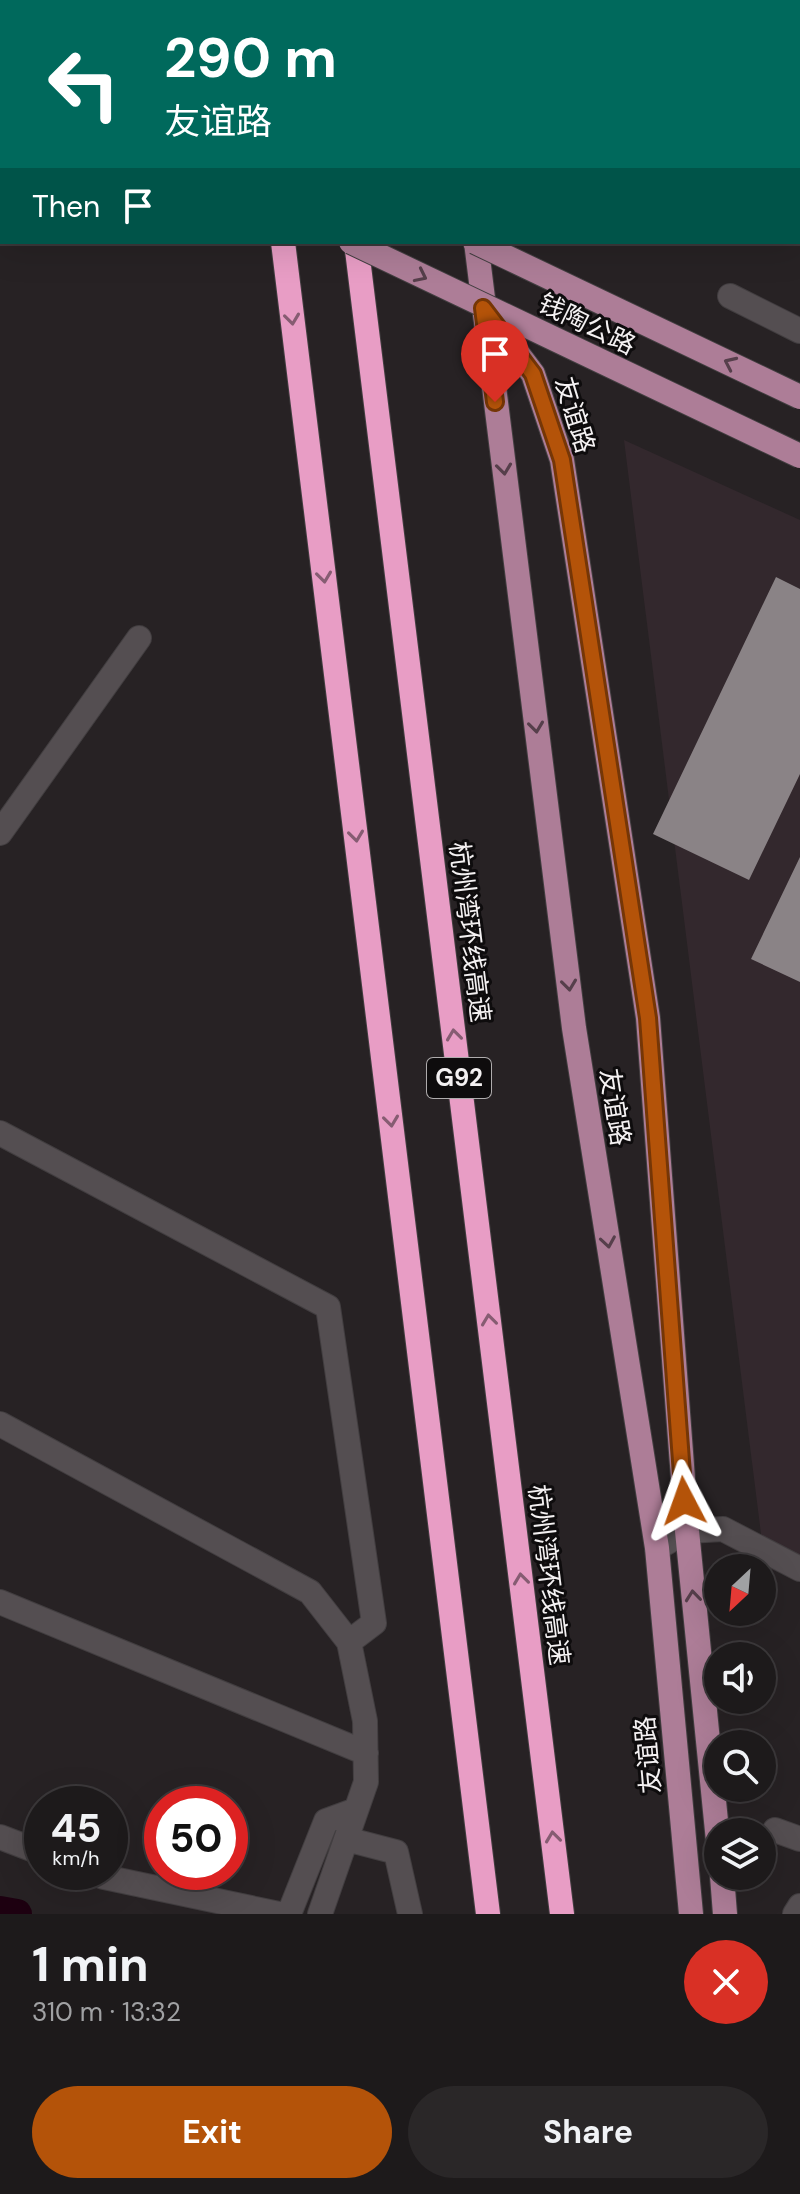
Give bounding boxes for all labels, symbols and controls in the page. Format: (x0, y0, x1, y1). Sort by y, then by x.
text: 290 m (164, 21, 337, 94)
icon: left (32, 32, 136, 136)
text: 友谊路 (164, 98, 272, 145)
icon: arrive (116, 184, 160, 228)
text: Then (32, 187, 100, 226)
one-way arrow (413, 266, 427, 282)
street label: 钱陶公路 (533, 286, 641, 362)
one-way arrow (284, 313, 301, 326)
pin (461, 320, 529, 402)
icon: arrive (473, 332, 517, 376)
one-way arrow (723, 357, 738, 373)
street label: 友谊路 (547, 373, 603, 457)
one-way arrow (495, 462, 512, 476)
one-way arrow (315, 571, 332, 584)
one-way arrow (528, 720, 545, 733)
one-way arrow (347, 829, 364, 842)
street label: 杭州湾环线高速 (442, 840, 498, 1024)
one-way arrow (560, 978, 577, 991)
one-way arrow (446, 1028, 463, 1042)
road number: G92 (427, 1058, 491, 1098)
street label: 友谊路 (592, 1066, 638, 1148)
one-way arrow (382, 1115, 399, 1128)
one-way arrow (599, 1235, 616, 1248)
one-way arrow (481, 1314, 498, 1327)
position arrow (642, 1459, 726, 1543)
street label: 杭州湾环线高速 (521, 1483, 577, 1667)
north arrow (704, 1554, 776, 1626)
map controls (704, 1554, 776, 1890)
one-way arrow (513, 1572, 530, 1585)
one-way arrow (685, 1589, 702, 1602)
button: sound (704, 1642, 776, 1714)
street label: 友谊路 (628, 1715, 668, 1795)
button: search (704, 1730, 776, 1802)
speed limit sign: 50 (144, 1786, 248, 1890)
text: 45 (51, 1802, 101, 1854)
button: layers (704, 1818, 776, 1890)
one-way arrow (544, 1830, 561, 1843)
text: km/h (52, 1845, 100, 1871)
text: 1 min (32, 1933, 149, 1996)
button: close (684, 1940, 768, 2024)
text: 310 m · 13:32 (32, 1995, 181, 2029)
button: Exit (32, 2086, 392, 2178)
button: Share (408, 2086, 768, 2178)

